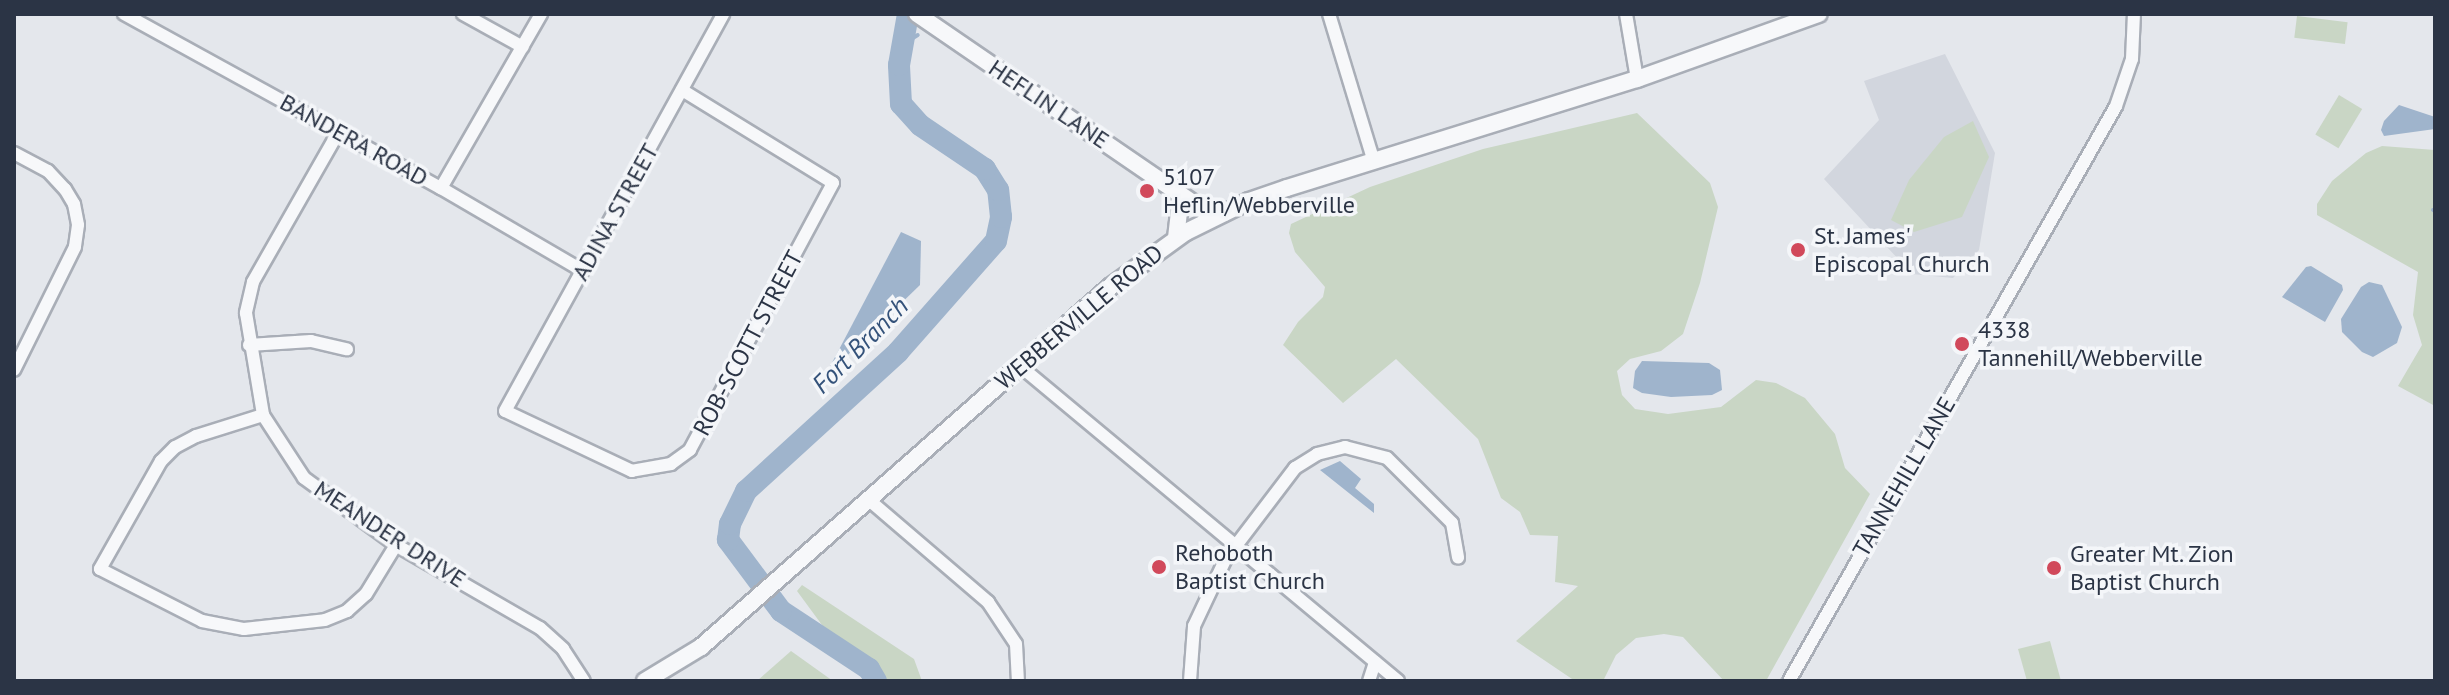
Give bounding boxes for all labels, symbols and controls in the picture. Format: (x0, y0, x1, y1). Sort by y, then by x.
street label: HEFLIN LANE (983, 53, 1115, 155)
street label: BANDERA ROAD (275, 87, 433, 193)
street label: ADINA STREET (565, 138, 665, 286)
place label: 5107 Heflin/Webberville (1163, 163, 1355, 219)
marker: 5107 Heflin/Webberville (1138, 182, 1156, 200)
place label: St. James' Episcopal Church (1814, 222, 1990, 278)
street label: WEBBERVILLE ROAD (989, 238, 1169, 396)
marker: St. James' Episcopal Church (1789, 241, 1807, 259)
street label: ROB-SCOTT STREET (687, 245, 809, 441)
water label: Fort Branch (805, 290, 915, 400)
place label: 4338 Tannehill/Webberville (1978, 316, 2203, 372)
marker: 4338 Tannehill/Webberville (1953, 335, 1971, 353)
street label: TANNEHILL LANE (1846, 391, 1962, 563)
street label: MEANDER DRIVE (309, 474, 471, 594)
place label: Rehoboth Baptist Church (1175, 539, 1325, 595)
place label: Greater Mt. Zion Baptist Church (2070, 540, 2236, 596)
marker: Rehoboth Baptist Church (1150, 558, 1168, 576)
marker: Greater Mt. Zion Baptist Church (2045, 559, 2063, 577)

